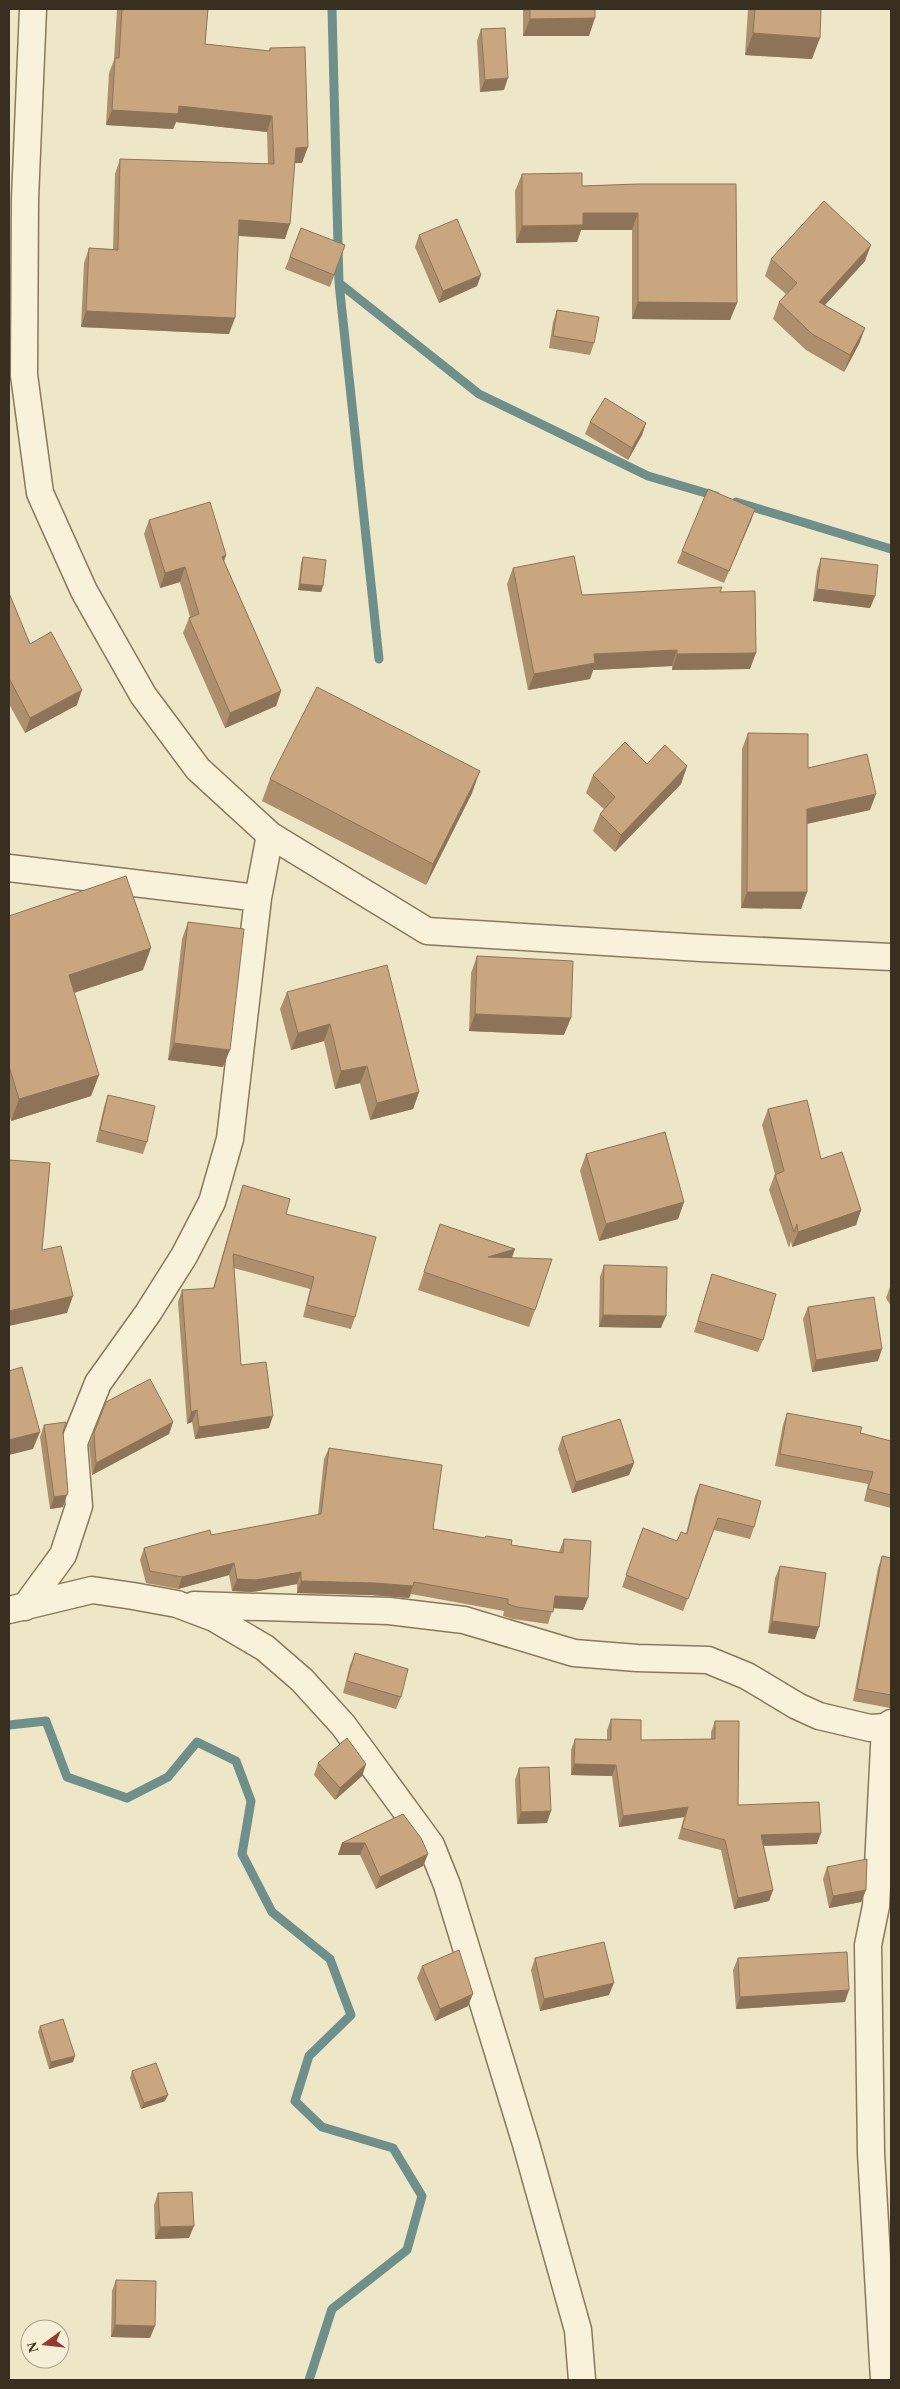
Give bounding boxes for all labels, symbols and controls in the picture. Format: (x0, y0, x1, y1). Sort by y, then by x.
north arrow (20, 2319, 70, 2369)
text: N (24, 2340, 41, 2354)

